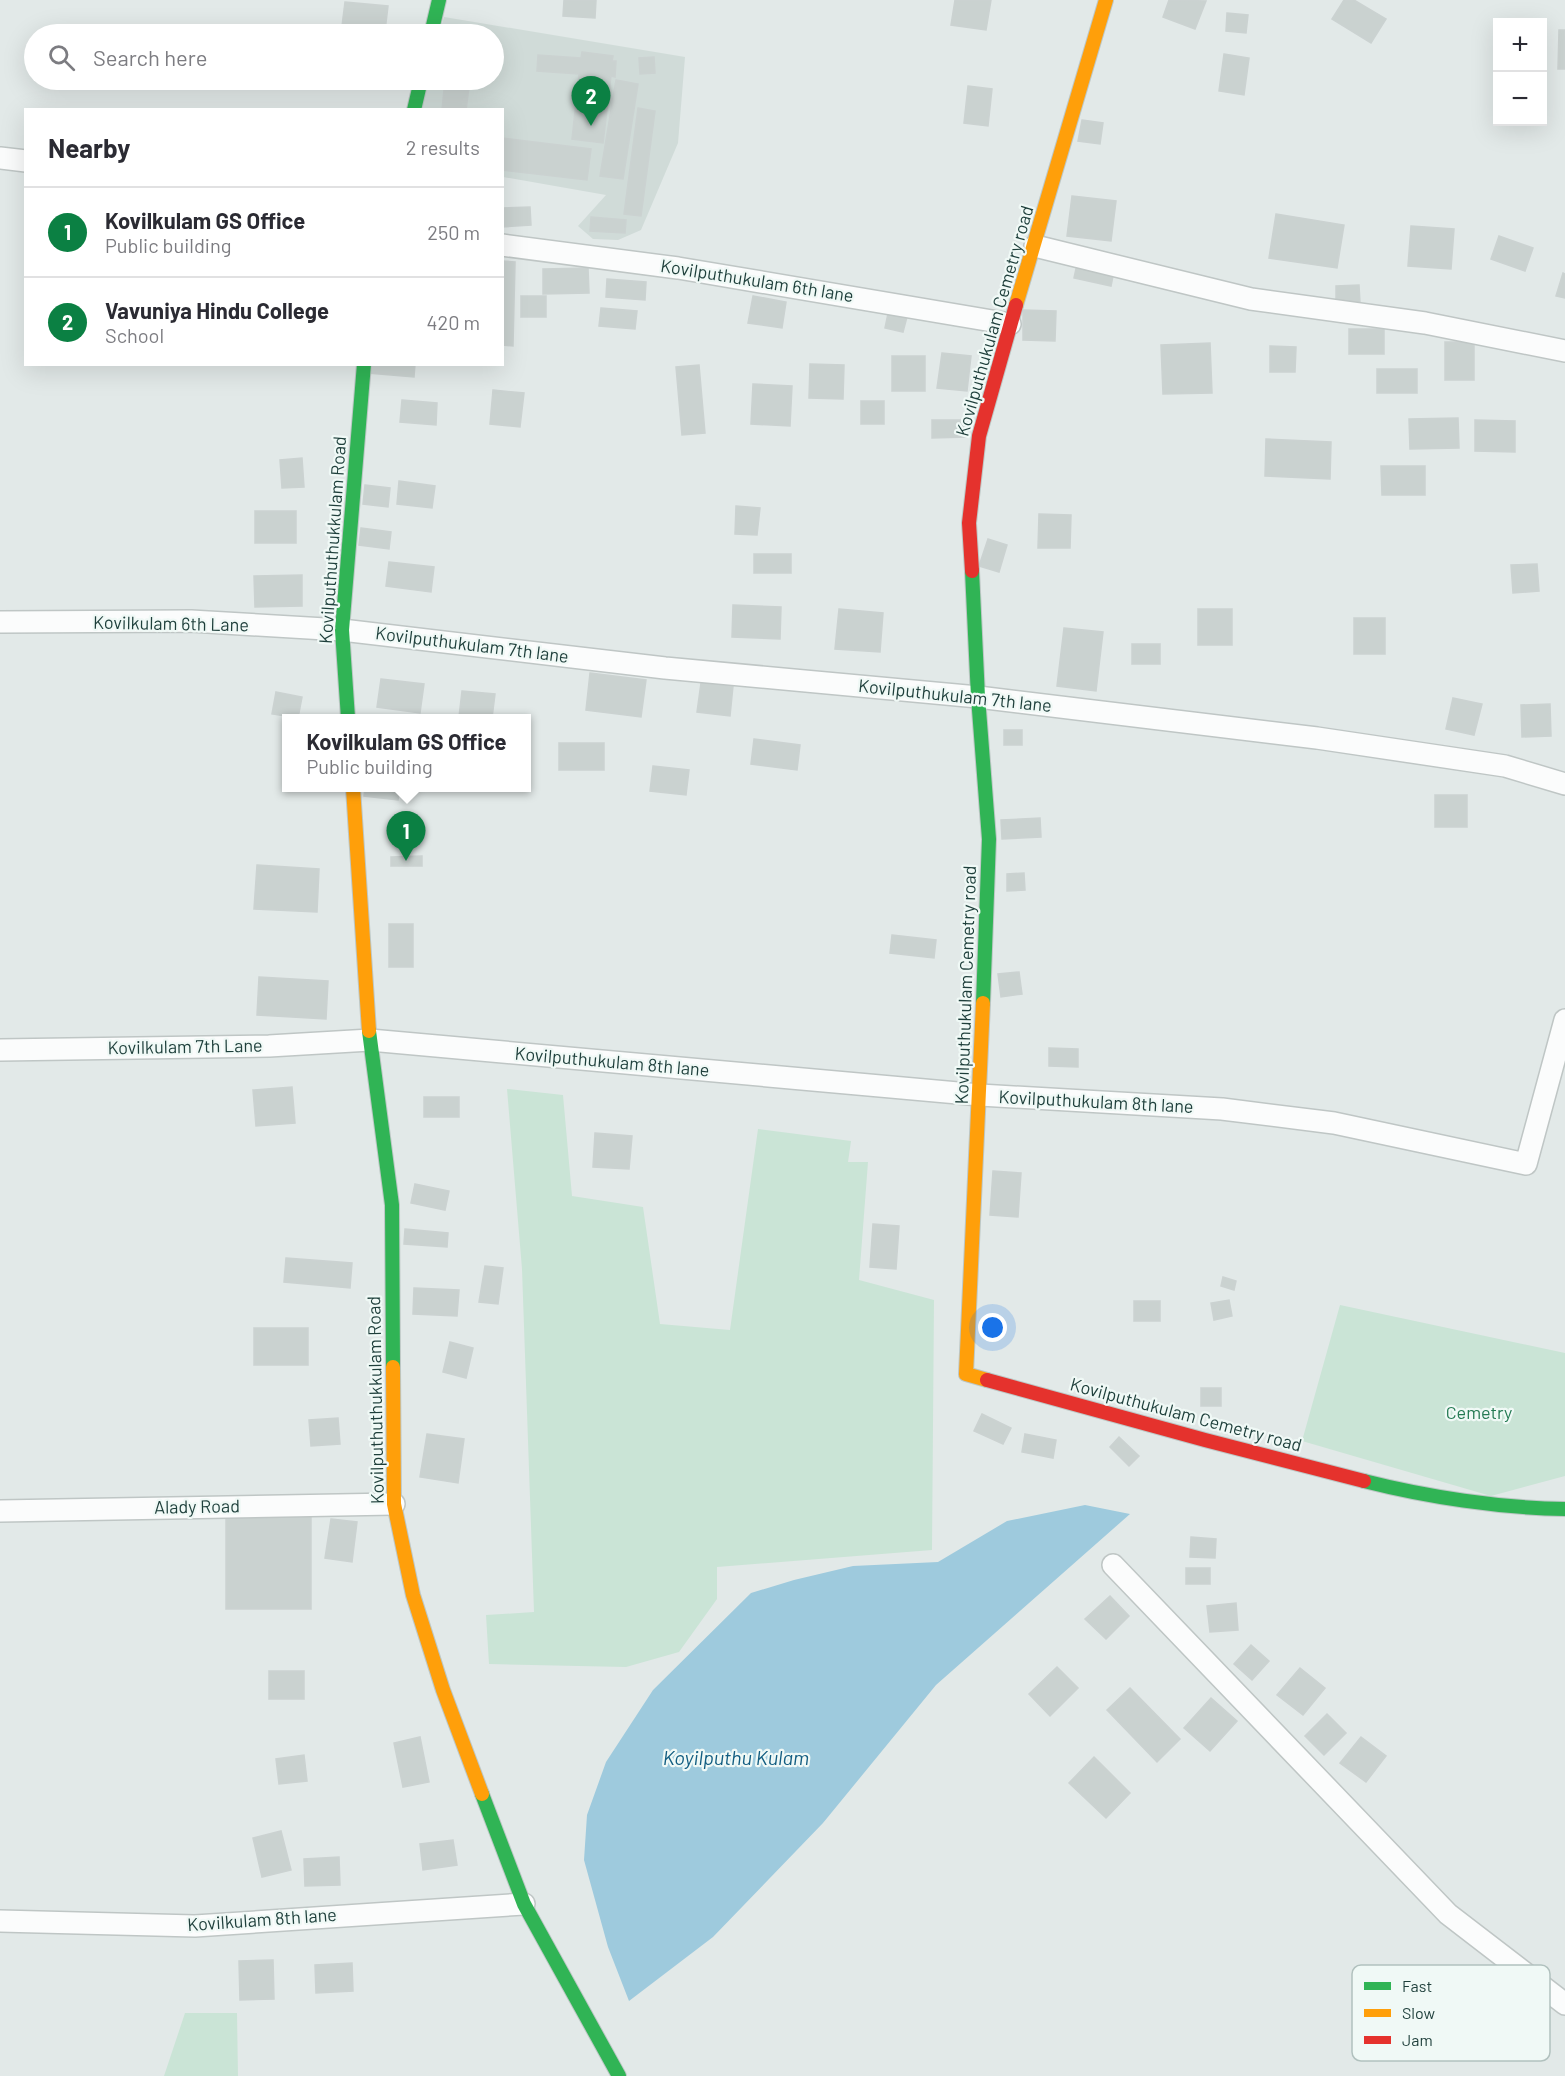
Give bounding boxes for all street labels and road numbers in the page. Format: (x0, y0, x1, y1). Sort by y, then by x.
street label: Kovilputhukulam Cemetry road (951, 203, 1038, 439)
street label: Kovilputhukulam 6th lane (659, 254, 855, 306)
street label: Kovilputhuthukkulam Road (314, 435, 350, 645)
street label: Kovilkulam 6th Lane (93, 611, 249, 635)
street label: Kovilputhukulam 7th lane (374, 621, 570, 667)
street label: Kovilputhukulam 7th lane (857, 674, 1053, 716)
street label: Kovilputhukulam Cemetry road (950, 865, 980, 1105)
street label: Kovilkulam 7th Lane (107, 1034, 263, 1058)
street label: Kovilputhukulam 8th lane (514, 1042, 710, 1080)
street label: Kovilputhukulam 8th lane (998, 1085, 1194, 1117)
street label: Kovilputhuthukkulam Road (362, 1296, 388, 1504)
street label: Kovilputhukulam Cemetry road (1068, 1372, 1305, 1456)
street label: Alady Road (154, 1494, 240, 1518)
street label: Kovilkulam 8th lane (186, 1903, 337, 1935)

